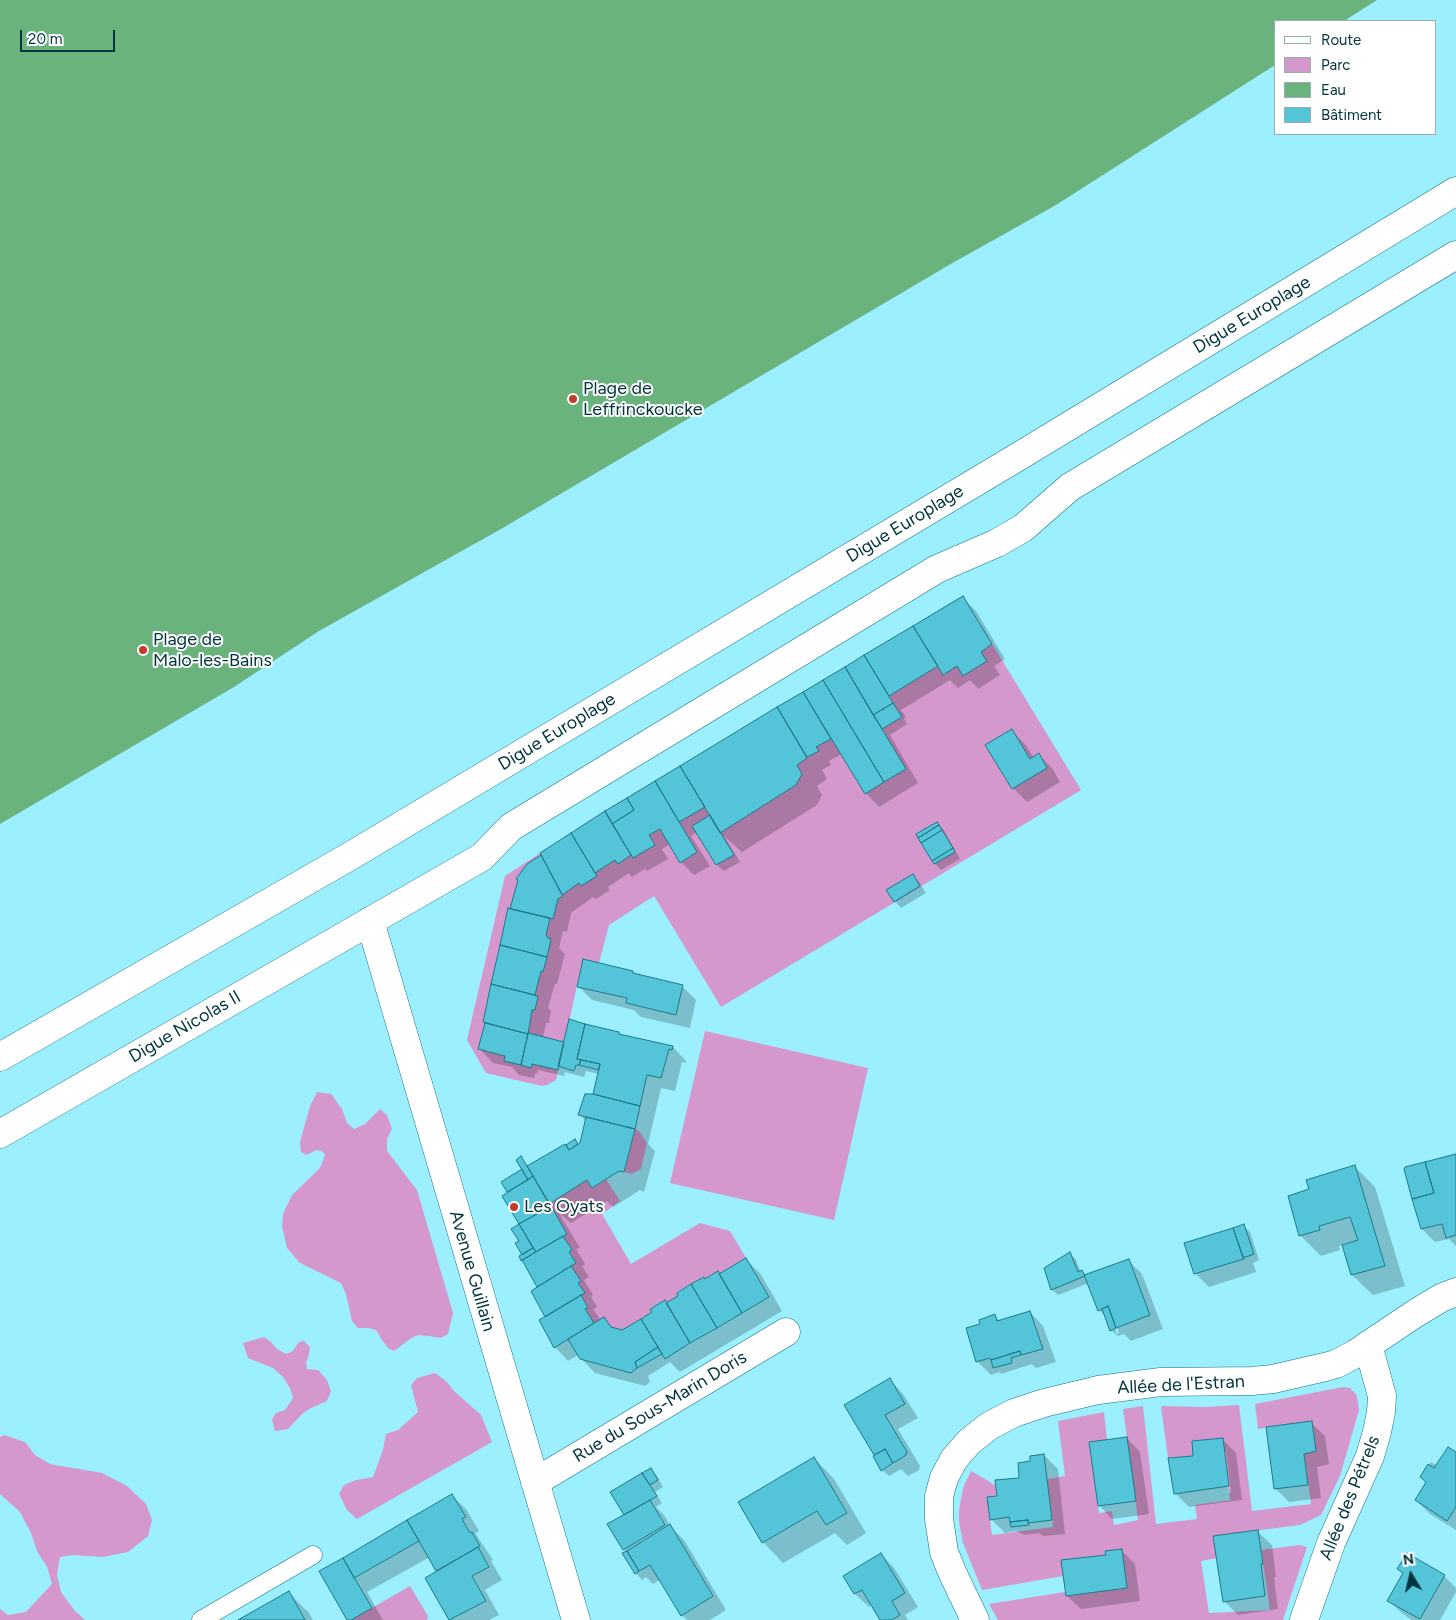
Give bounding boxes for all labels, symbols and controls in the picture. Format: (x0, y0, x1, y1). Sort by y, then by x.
scale bar (22, 20, 118, 52)
legend (1274, 20, 1436, 135)
text: 20 m (28, 30, 62, 48)
text: Route (1321, 31, 1361, 49)
text: Parc (1321, 56, 1350, 74)
text: Eau (1321, 81, 1346, 99)
text: Bâtiment (1321, 106, 1382, 124)
street label: Digue Europlage (1190, 272, 1314, 358)
place label: Plage de Leffrinckoucke (583, 378, 703, 420)
marker: Plage de Leffrinckoucke (567, 393, 579, 405)
street label: Digue Europlage (843, 481, 967, 567)
place label: Plage de Malo-les-Bains (153, 629, 272, 672)
marker: Plage de Malo-les-Bains (137, 644, 149, 656)
street label: Digue Europlage (495, 689, 619, 775)
street label: Digue Nicolas II (125, 986, 245, 1068)
place label: Les Oyats (524, 1196, 604, 1218)
marker: Les Oyats (508, 1201, 520, 1213)
street label: Avenue Guillain (444, 1208, 500, 1334)
street label: Rue du Sous-Marin Doris (569, 1347, 751, 1467)
street label: Allée de l'Estran (1117, 1371, 1245, 1399)
street label: Allée des Pétrels (1315, 1432, 1385, 1564)
north arrow (1386, 1550, 1436, 1600)
text: N (1402, 1550, 1415, 1569)

